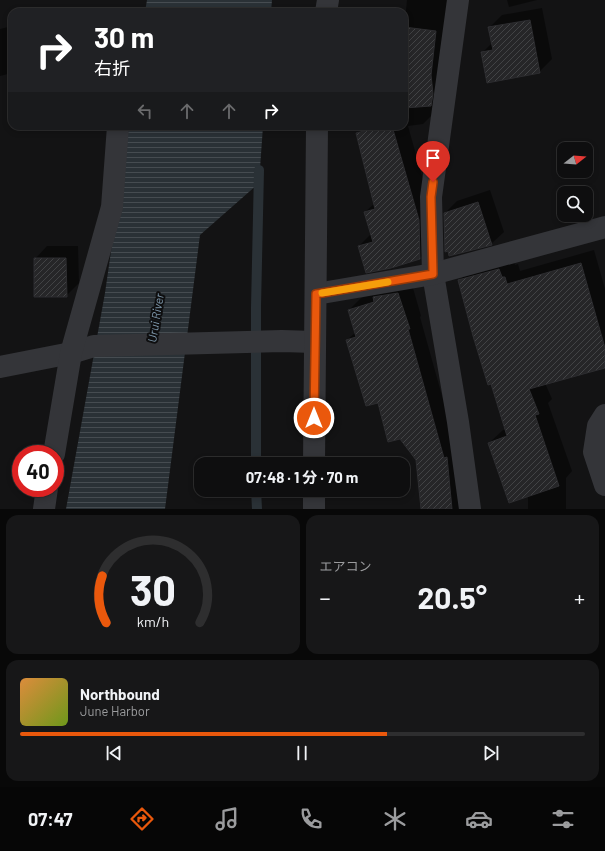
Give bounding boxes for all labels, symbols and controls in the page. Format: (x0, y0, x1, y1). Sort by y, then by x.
text: 30 m (94, 20, 154, 54)
icon: right (28, 24, 80, 76)
text: 右折 (94, 57, 130, 79)
icon: left (134, 100, 156, 122)
icon: ahead (176, 100, 198, 122)
icon: ahead (218, 100, 240, 122)
icon: right (260, 100, 282, 122)
pin (416, 141, 450, 182)
north arrow (557, 142, 593, 178)
map controls (557, 142, 593, 222)
icon: arrive (422, 147, 444, 169)
button: search (557, 186, 593, 222)
water label: Urui River (144, 292, 166, 343)
position arrow (293, 397, 335, 439)
speed limit sign: 40 (12, 445, 64, 497)
text: 07:48 · 1 分 · 70 m (246, 468, 358, 486)
text: エアコン (320, 558, 372, 574)
text: 30 (130, 563, 176, 613)
text: 20.5° (418, 579, 487, 615)
text: − (320, 584, 331, 610)
text: + (574, 584, 585, 610)
text: km/h (137, 612, 169, 629)
text: Northbound (80, 685, 160, 703)
text: June Harbor (80, 703, 150, 719)
icon: previous (103, 742, 125, 764)
icon: pause (291, 742, 313, 764)
icon: next (480, 742, 502, 764)
icon: directions (128, 805, 156, 833)
icon: music (213, 805, 241, 833)
icon: phone (297, 805, 325, 833)
icon: climate (381, 805, 409, 833)
icon: car (465, 805, 493, 833)
icon: filters (549, 805, 577, 833)
text: 07:47 (28, 808, 72, 830)

